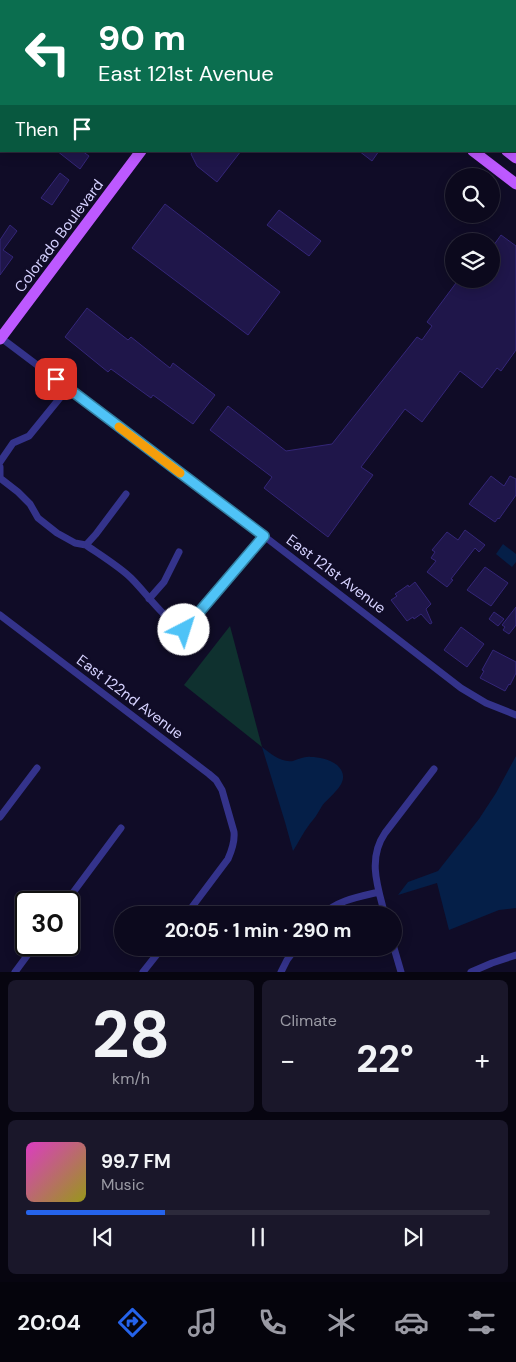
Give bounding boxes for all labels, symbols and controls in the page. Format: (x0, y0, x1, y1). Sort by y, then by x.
text: 90 m (98, 15, 186, 61)
icon: left (15, 20, 80, 85)
text: East 121st Avenue (98, 59, 274, 88)
icon: arrive (68, 115, 96, 143)
text: Then (15, 117, 58, 142)
map controls (445, 168, 500, 288)
button: search (445, 168, 500, 223)
street label: Colorado Boulevard (10, 176, 108, 296)
button: layers (445, 233, 500, 288)
pin (35, 358, 77, 400)
icon: arrive (42, 365, 70, 393)
street label: East 121st Avenue (282, 530, 390, 618)
position arrow (157, 603, 209, 655)
street label: East 122nd Avenue (73, 650, 187, 744)
speed limit sign: 30 (15, 891, 80, 956)
text: 20:05 · 1 min · 290 m (165, 918, 351, 943)
text: 28 (92, 993, 170, 1077)
text: Climate (280, 1010, 337, 1031)
text: 22° (356, 1034, 414, 1084)
text: − (280, 1042, 295, 1079)
text: + (475, 1042, 490, 1079)
text: km/h (112, 1068, 150, 1089)
text: 99.7 FM (101, 1149, 171, 1174)
text: Music (101, 1174, 145, 1195)
icon: previous (89, 1223, 117, 1251)
icon: pause (244, 1223, 272, 1251)
icon: next (399, 1223, 427, 1251)
icon: directions (115, 1305, 150, 1340)
icon: music (185, 1305, 220, 1340)
icon: phone (255, 1305, 290, 1340)
icon: climate (324, 1305, 359, 1340)
icon: car (394, 1305, 429, 1340)
icon: filters (464, 1305, 499, 1340)
text: 20:04 (17, 1308, 81, 1337)

